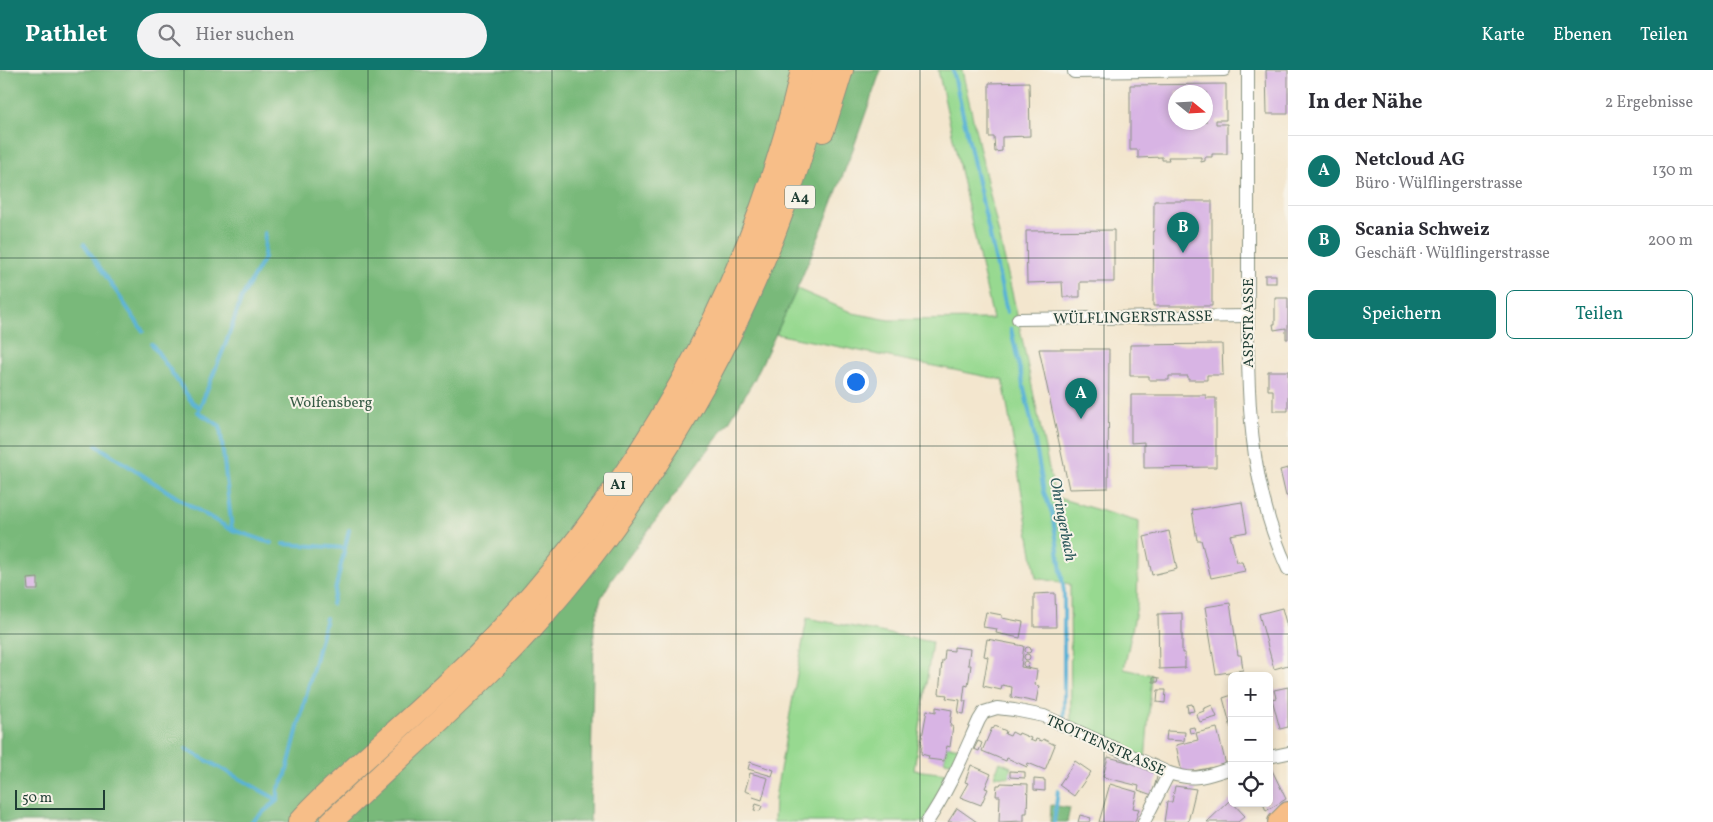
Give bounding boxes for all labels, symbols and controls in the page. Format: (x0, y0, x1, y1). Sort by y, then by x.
search box (137, 13, 487, 58)
text: Pathlet (25, 18, 107, 52)
icon: search (155, 21, 183, 49)
text: Hier suchen (195, 22, 295, 48)
text: Karte (1481, 23, 1525, 48)
text: Ebenen (1553, 23, 1612, 48)
text: Teilen (1640, 23, 1688, 48)
north arrow (1168, 85, 1213, 130)
text: In der Nähe (1308, 88, 1423, 117)
text: 2 Ergebnisse (1605, 92, 1693, 114)
text: Netcloud AG (1355, 147, 1465, 173)
text: A (1318, 160, 1330, 182)
text: 130 m (1652, 160, 1693, 182)
text: Büro · Wülflingerstrasse (1355, 173, 1523, 195)
road number: A4 (785, 185, 815, 208)
pin: B (1167, 212, 1199, 253)
text: Scania Schweiz (1355, 217, 1490, 243)
text: B (1319, 230, 1329, 252)
text: 200 m (1648, 230, 1693, 252)
text: Geschäft · Wülflingerstrasse (1355, 243, 1550, 265)
street label: ASPSTRASSE (1239, 278, 1260, 368)
button: Speichern (1308, 290, 1496, 339)
button: Teilen (1506, 290, 1693, 339)
street label: WÜLFLINGERSTRASSE (1053, 307, 1213, 330)
your location (843, 369, 869, 395)
pin: A (1065, 378, 1097, 419)
park label: Wolfensberg (289, 393, 373, 414)
road number: A1 (604, 472, 632, 496)
water label: Ohringerbach (1043, 475, 1081, 563)
map controls (1228, 672, 1273, 807)
button: + (1228, 672, 1273, 717)
street label: TROTTENSTRASSE (1042, 710, 1169, 782)
button: − (1228, 717, 1273, 762)
button: locate (1228, 762, 1273, 807)
scale bar (15, 787, 105, 810)
text: 50 m (22, 789, 52, 808)

